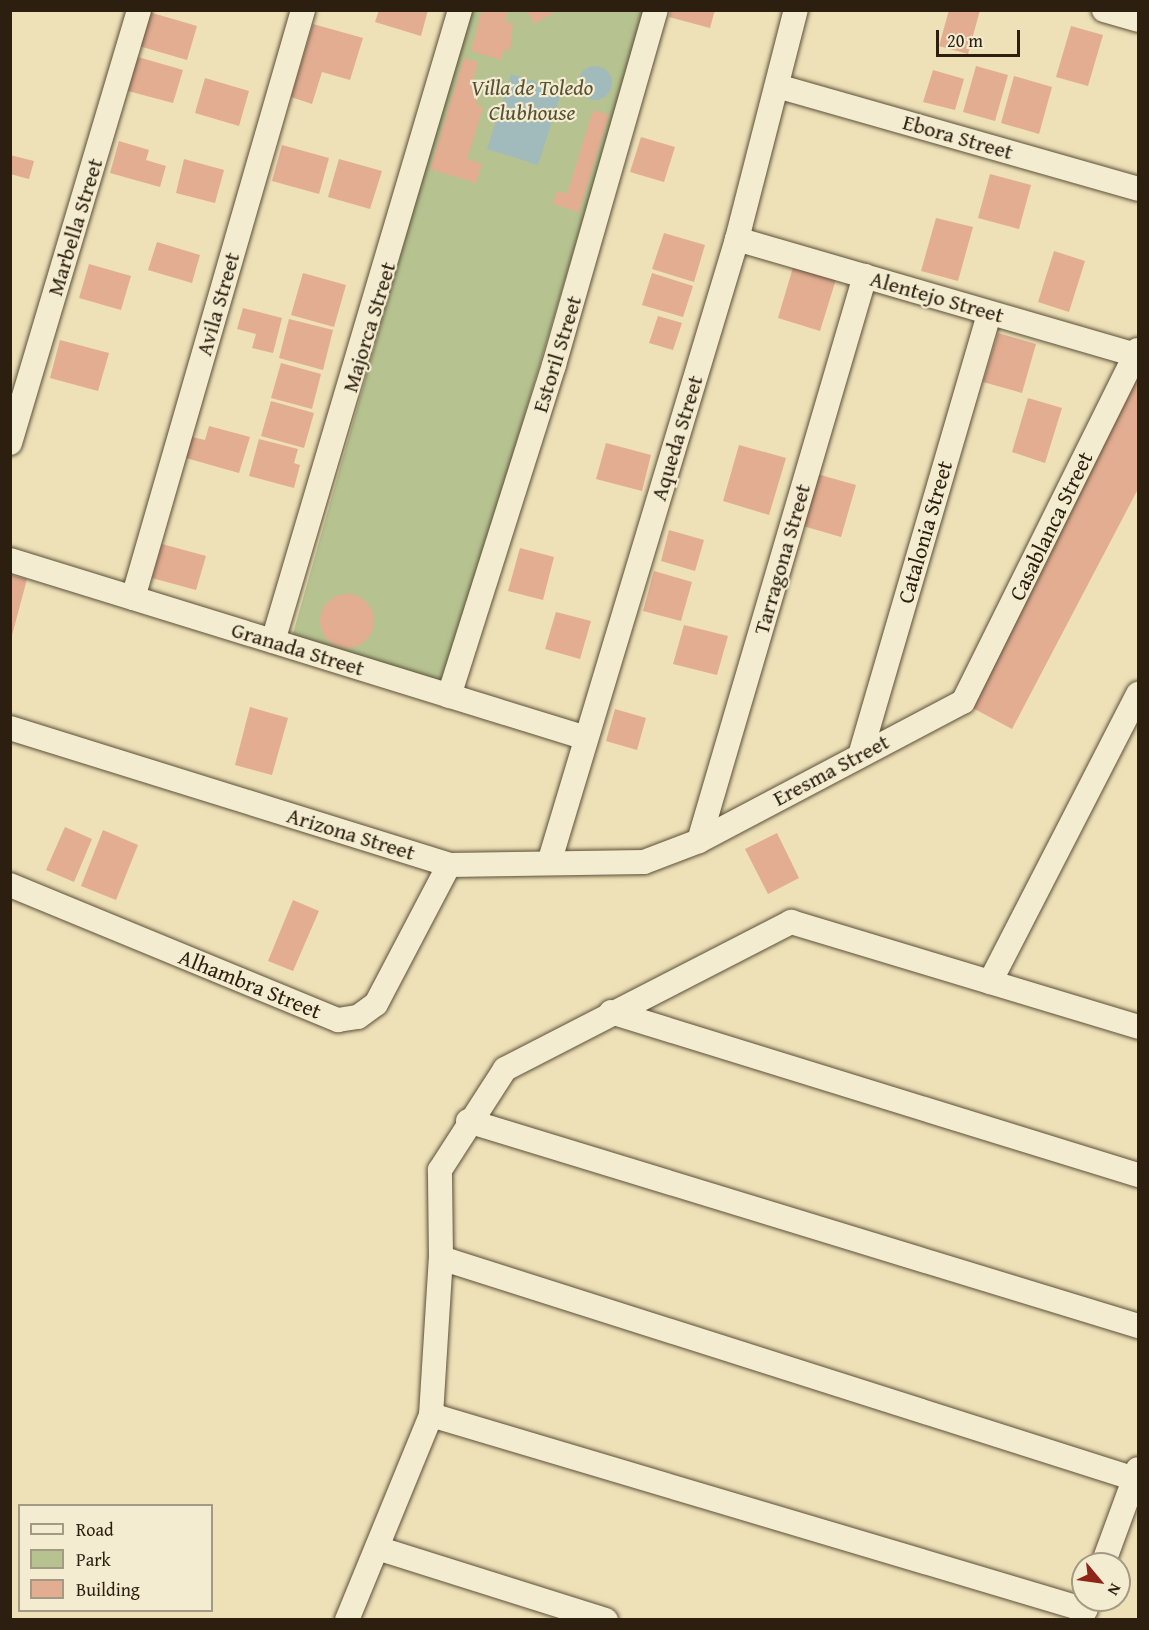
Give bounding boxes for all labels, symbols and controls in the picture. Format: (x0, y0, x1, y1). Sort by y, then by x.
scale bar (939, 18, 1023, 56)
text: 20 m (947, 27, 983, 54)
park label: Villa de Toledo Clubhouse (471, 74, 593, 125)
street label: Ebora Street (900, 109, 1016, 165)
street label: Marbella Street (42, 155, 108, 299)
street label: Avila Street (191, 249, 245, 359)
street label: Majorca Street (337, 259, 401, 395)
street label: Alentejo Street (867, 265, 1007, 329)
street label: Estoril Street (527, 292, 587, 416)
street label: Aqueda Street (645, 372, 709, 504)
street label: Casablanca Street (1004, 447, 1098, 605)
street label: Catalonia Street (892, 458, 958, 606)
street label: Tarragona Street (748, 481, 816, 637)
street label: Granada Street (228, 616, 368, 682)
street label: Eresma Street (768, 728, 894, 812)
street label: Arizona Street (284, 802, 418, 866)
street label: Alhambra Street (175, 943, 325, 1025)
legend (18, 1504, 213, 1612)
text: Road (76, 1516, 114, 1543)
text: Park (76, 1546, 111, 1573)
north arrow (1071, 1552, 1131, 1612)
text: Building (76, 1576, 140, 1603)
text: N (1102, 1579, 1128, 1600)

